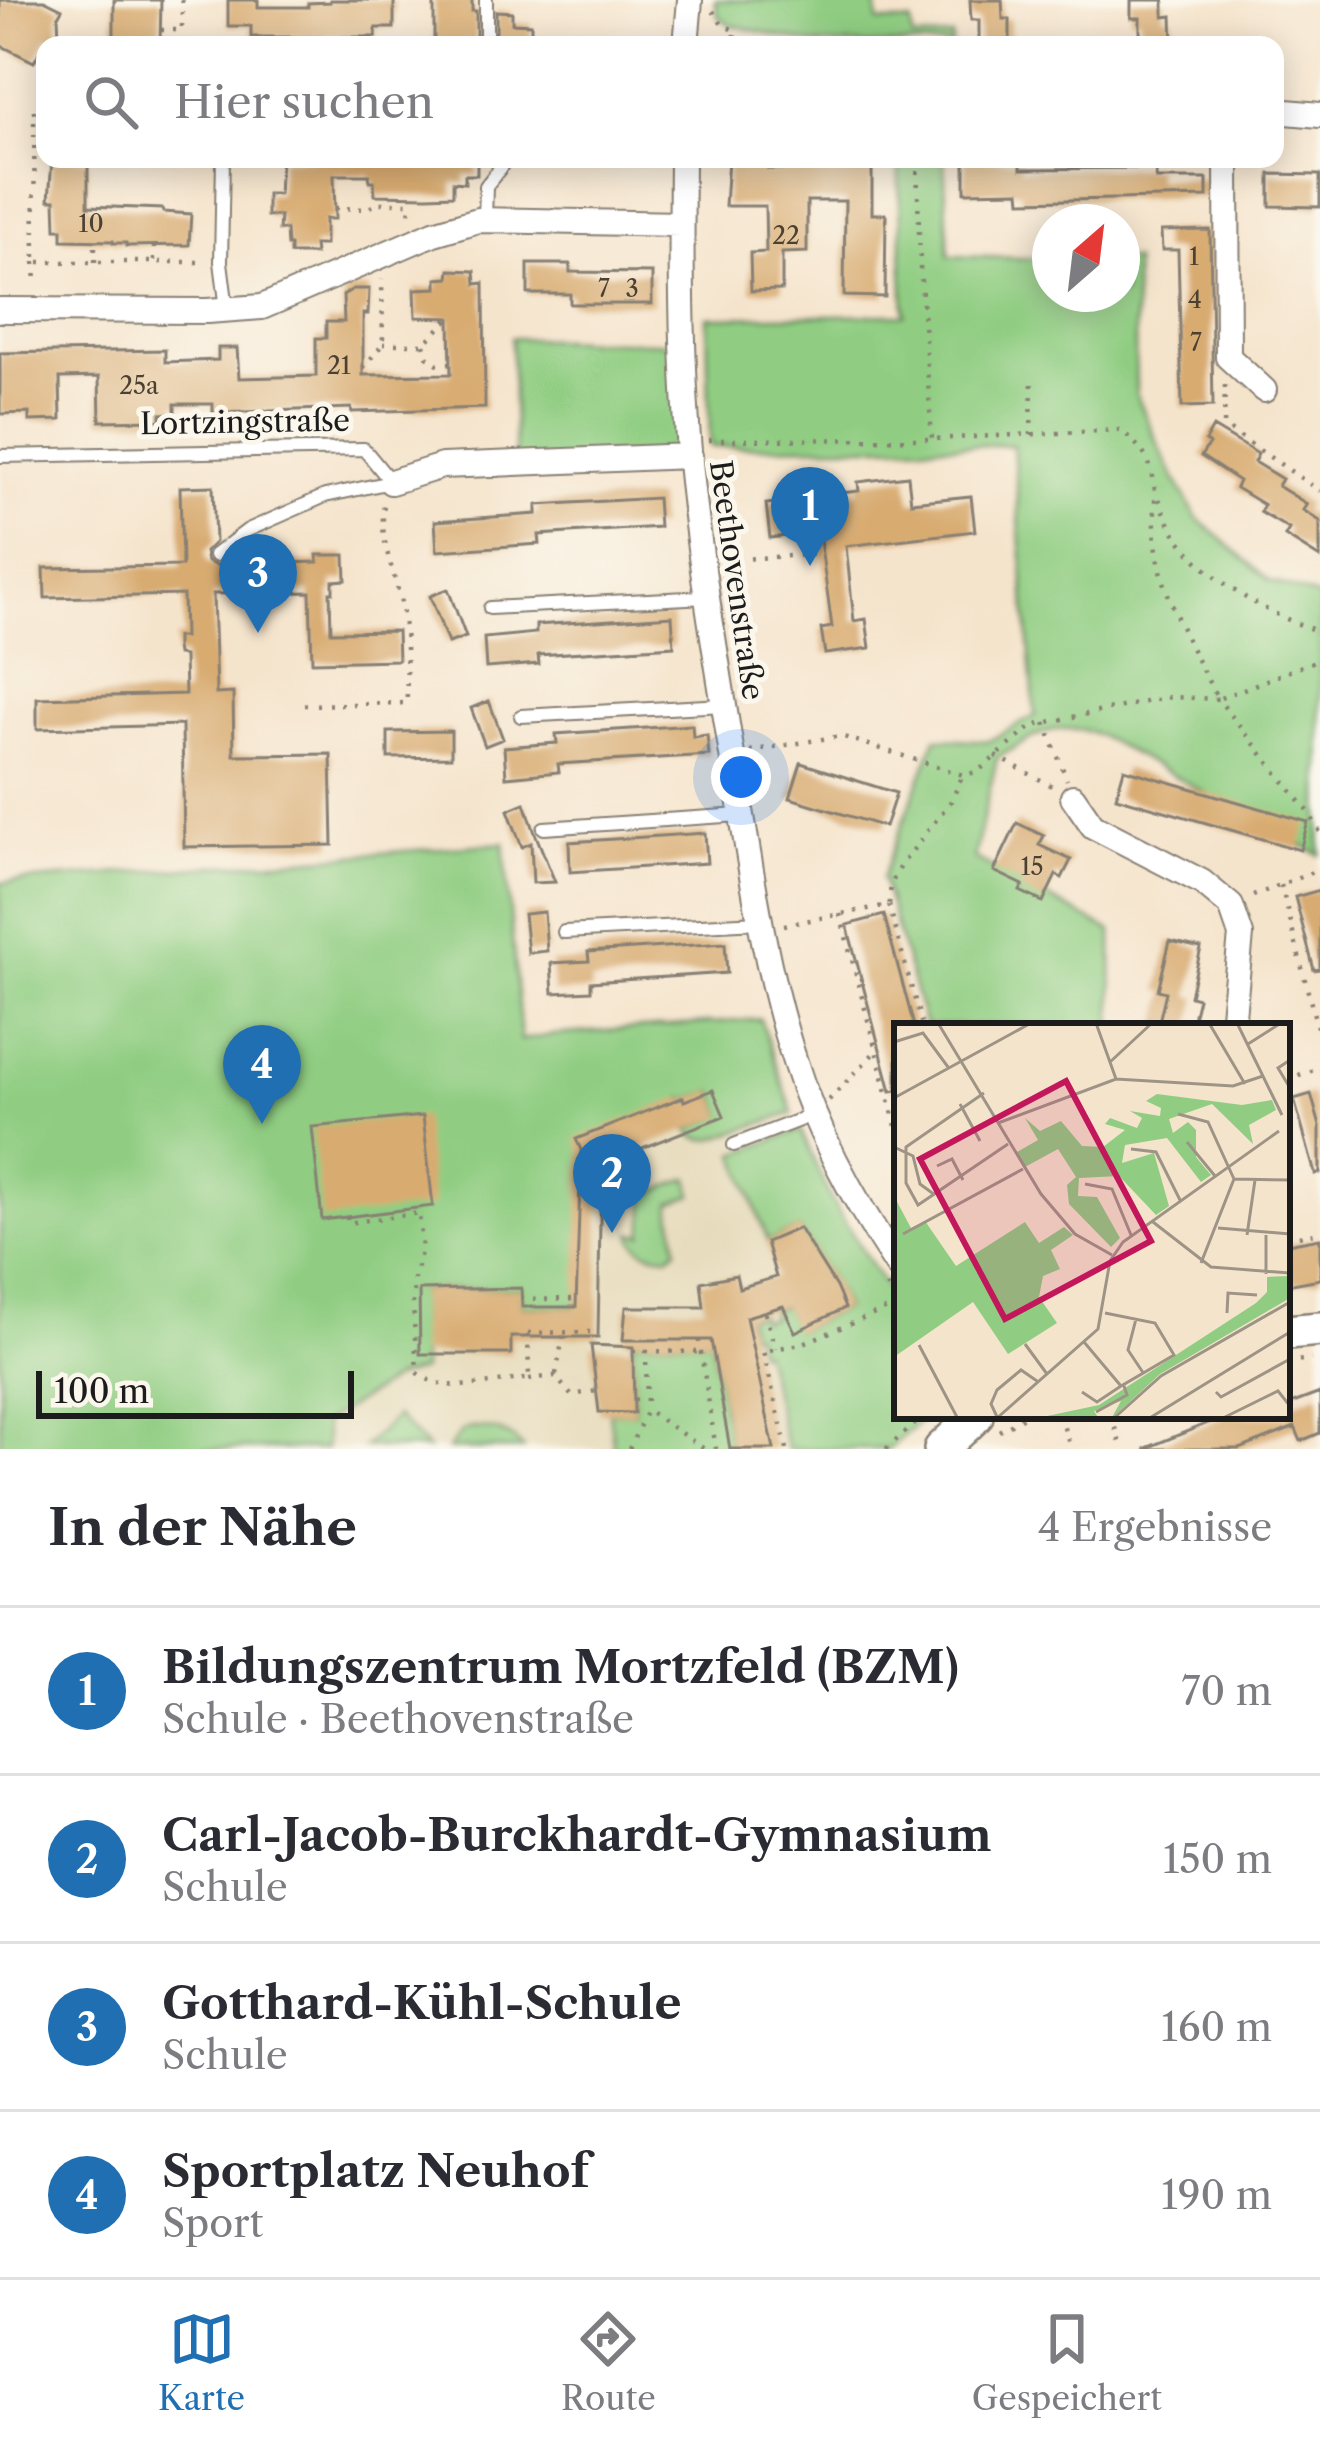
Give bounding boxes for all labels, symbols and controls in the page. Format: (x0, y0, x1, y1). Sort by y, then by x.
search box (36, 36, 1284, 168)
icon: search (78, 69, 144, 135)
text: Hier suchen (174, 74, 434, 130)
north arrow (1032, 204, 1140, 312)
house number: 10 (78, 209, 104, 238)
house number: 22 (772, 221, 800, 250)
house number: 1 (1189, 242, 1199, 271)
house number: 7 (598, 274, 610, 303)
house number: 3 (625, 274, 639, 303)
house number: 4 (1188, 285, 1202, 314)
house number: 7 (1190, 328, 1202, 357)
house number: 21 (327, 351, 351, 380)
house number: 25a (119, 371, 159, 400)
street label: Lortzingstraße (140, 402, 350, 442)
street label: Beethovenstraße (702, 458, 772, 702)
pin: 1 (771, 467, 849, 566)
pin: 3 (219, 534, 297, 633)
your location (711, 747, 771, 807)
house number: 15 (1020, 852, 1044, 881)
inset map (894, 1023, 1290, 1419)
pin: 4 (223, 1025, 301, 1124)
pin: 2 (573, 1134, 651, 1233)
scale bar (36, 1365, 354, 1418)
text: 100 m (54, 1371, 149, 1412)
text: In der Nähe (48, 1496, 357, 1558)
text: 4 Ergebnisse (1038, 1503, 1272, 1551)
text: Bildungszentrum Mortzfeld (BZM) (162, 1639, 959, 1695)
text: 1 (78, 1667, 96, 1715)
text: 70 m (1181, 1667, 1272, 1715)
text: Schule · Beethovenstraße (162, 1695, 634, 1743)
text: Carl-Jacob-Burckhardt-Gymnasium (162, 1807, 992, 1863)
text: 2 (75, 1835, 99, 1883)
text: 150 m (1163, 1835, 1272, 1883)
text: Schule (162, 1863, 288, 1911)
text: Gotthard-Kühl-Schule (162, 1975, 681, 2031)
text: 3 (76, 2003, 98, 2051)
text: 160 m (1161, 2003, 1272, 2051)
text: Schule (162, 2031, 288, 2079)
text: Sportplatz Neuhof (162, 2143, 589, 2199)
text: 4 (75, 2171, 99, 2219)
text: 190 m (1161, 2171, 1272, 2219)
text: Sport (162, 2199, 263, 2247)
tab: Karte (158, 2306, 245, 2419)
tab: Route (561, 2306, 656, 2419)
tab: Gespeichert (972, 2306, 1162, 2419)

